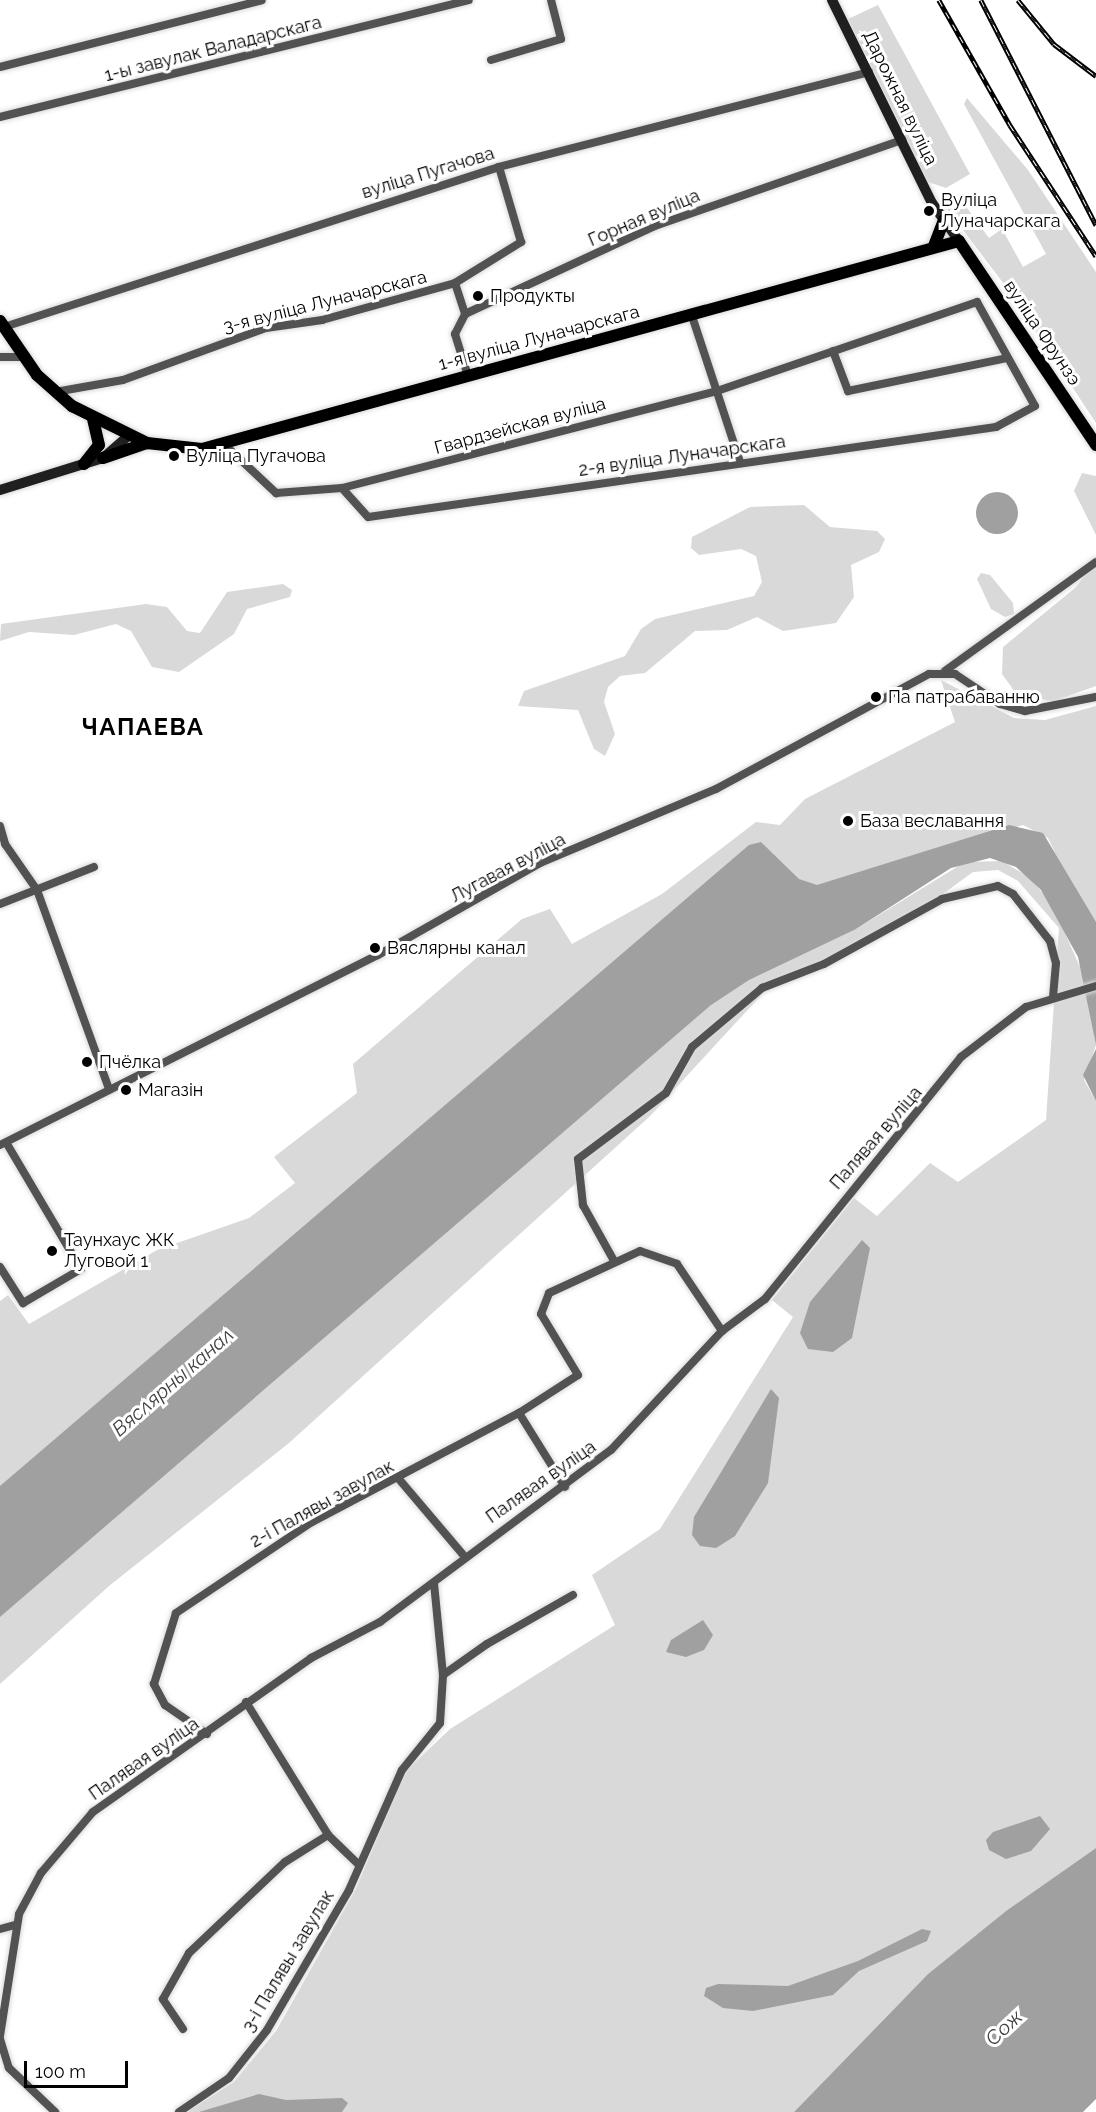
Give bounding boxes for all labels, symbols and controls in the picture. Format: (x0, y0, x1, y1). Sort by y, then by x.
street label: 1-ы завулак Валадарскага (102, 12, 324, 86)
street label: Дарожная вуліца (858, 27, 942, 169)
street label: вуліца Пугачова (359, 143, 497, 203)
street label: Горная вуліца (585, 185, 703, 251)
place label: Вуліца Луначарскага (941, 190, 1060, 232)
marker: Вуліца Луначарскага (922, 204, 936, 218)
street label: 3-я вуліца Луначарскага (221, 266, 429, 338)
street label: вуліца Фрунзэ (999, 276, 1085, 390)
place label: Продукты (490, 285, 575, 307)
marker: Продукты (471, 289, 485, 303)
street label: 1-я вуліца Луначарскага (436, 301, 642, 375)
street label: Гвардзейская вуліца (432, 393, 608, 459)
street label: 2-я вуліца Луначарскага (577, 431, 787, 481)
place label: Вуліца Пугачова (186, 445, 326, 467)
marker: Вуліца Пугачова (167, 449, 181, 463)
place label: Па патрабаванню (888, 686, 1040, 708)
marker: Па патрабаванню (869, 690, 883, 704)
district label: ЧАПАЕВА (82, 713, 204, 741)
place label: База веславання (860, 810, 1004, 832)
marker: База веславання (841, 814, 855, 828)
street label: Лугавая вуліца (447, 829, 569, 907)
place label: Вяслярны канал (387, 937, 526, 959)
marker: Вяслярны канал (368, 941, 382, 955)
place label: Пчёлка (99, 1051, 161, 1073)
marker: Пчёлка (80, 1055, 94, 1069)
place label: Магазін (138, 1079, 203, 1101)
street label: Палявая вуліца (825, 1082, 927, 1194)
marker: Магазін (119, 1083, 133, 1097)
place label: Таунхаус ЖК Луговой 1 (64, 1230, 174, 1272)
marker: Таунхаус ЖК Луговой 1 (45, 1244, 59, 1258)
water label: Вяслярны канал (107, 1323, 239, 1441)
street label: Палявая вуліца (482, 1436, 600, 1528)
street label: 2-і Палявы завулак (246, 1456, 398, 1552)
street label: Палявая вуліца (85, 1713, 203, 1805)
street label: 3-і Палявы завулак (237, 1886, 339, 2036)
water label: Сож (981, 2005, 1027, 2051)
scale bar (27, 2049, 130, 2087)
text: 100 m (35, 2061, 86, 2082)

